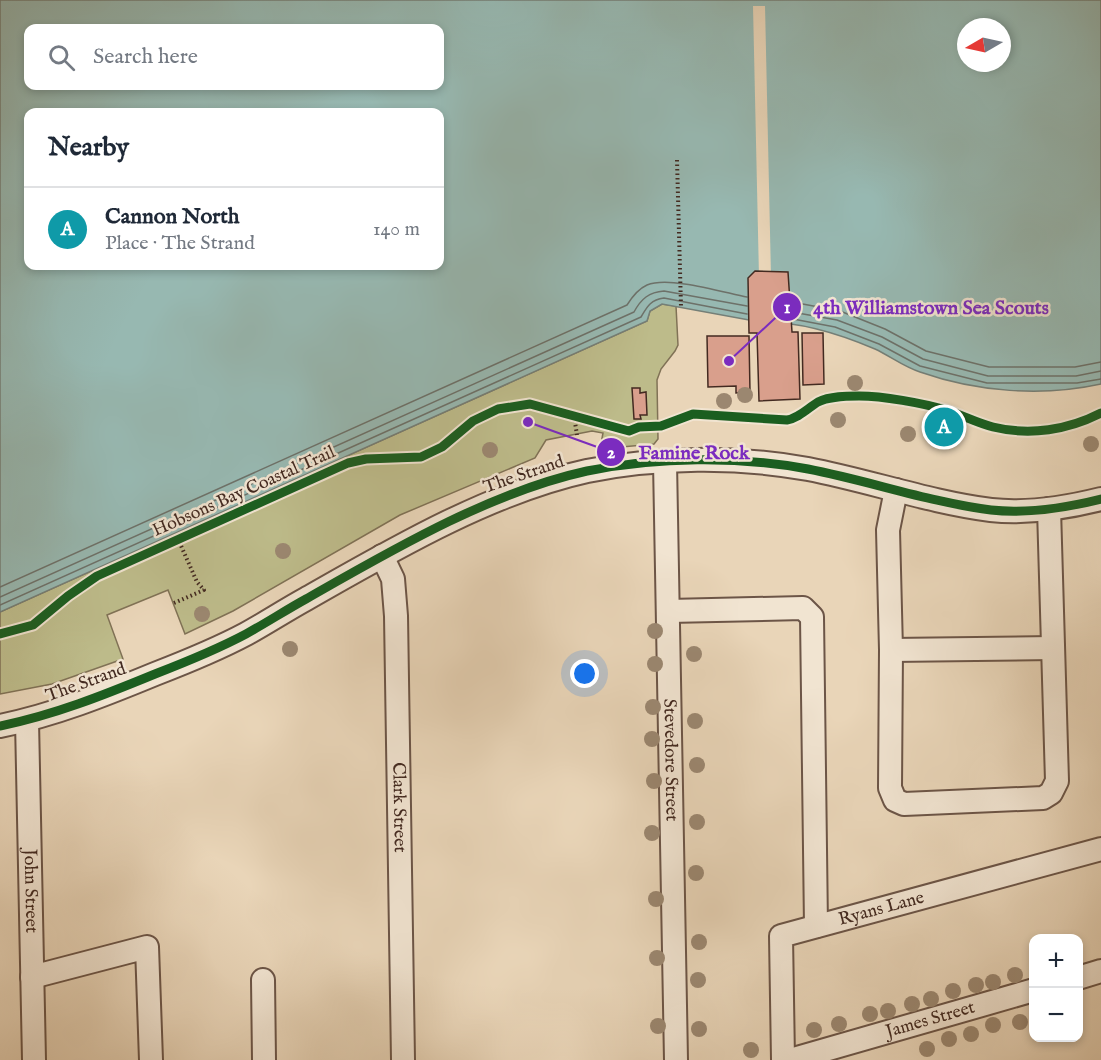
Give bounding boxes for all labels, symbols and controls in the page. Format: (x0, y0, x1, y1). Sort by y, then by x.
north arrow (957, 18, 1011, 72)
search box (24, 24, 444, 90)
icon: search (45, 41, 78, 74)
text: Search here (93, 43, 198, 71)
text: Nearby (48, 131, 129, 164)
text: Cannon North (105, 203, 240, 231)
text: A (61, 217, 74, 242)
text: 140 m (373, 217, 420, 242)
text: Place · The Strand (105, 231, 255, 256)
callout: 4th Williamstown Sea Scouts (772, 288, 1061, 326)
text: 4th Williamstown Sea Scouts (813, 296, 1049, 321)
text: 1 (784, 297, 791, 320)
pin: A (924, 404, 964, 450)
callout: Famine Rock (596, 433, 761, 471)
street label: Hobsons Bay Coastal Trail (149, 441, 339, 543)
text: Famine Rock (638, 441, 751, 466)
text: 2 (607, 442, 616, 465)
street label: The Strand (481, 450, 568, 500)
street label: The Strand (43, 658, 130, 708)
your location (570, 659, 599, 688)
street label: Stevedore Street (658, 698, 683, 822)
street label: Clark Street (387, 762, 411, 853)
street label: John Street (18, 847, 43, 933)
street label: Ryans Lane (836, 886, 927, 931)
map controls (1029, 934, 1083, 1042)
button: + (1029, 934, 1083, 988)
button: − (1029, 988, 1083, 1042)
street label: James Street (881, 996, 978, 1044)

